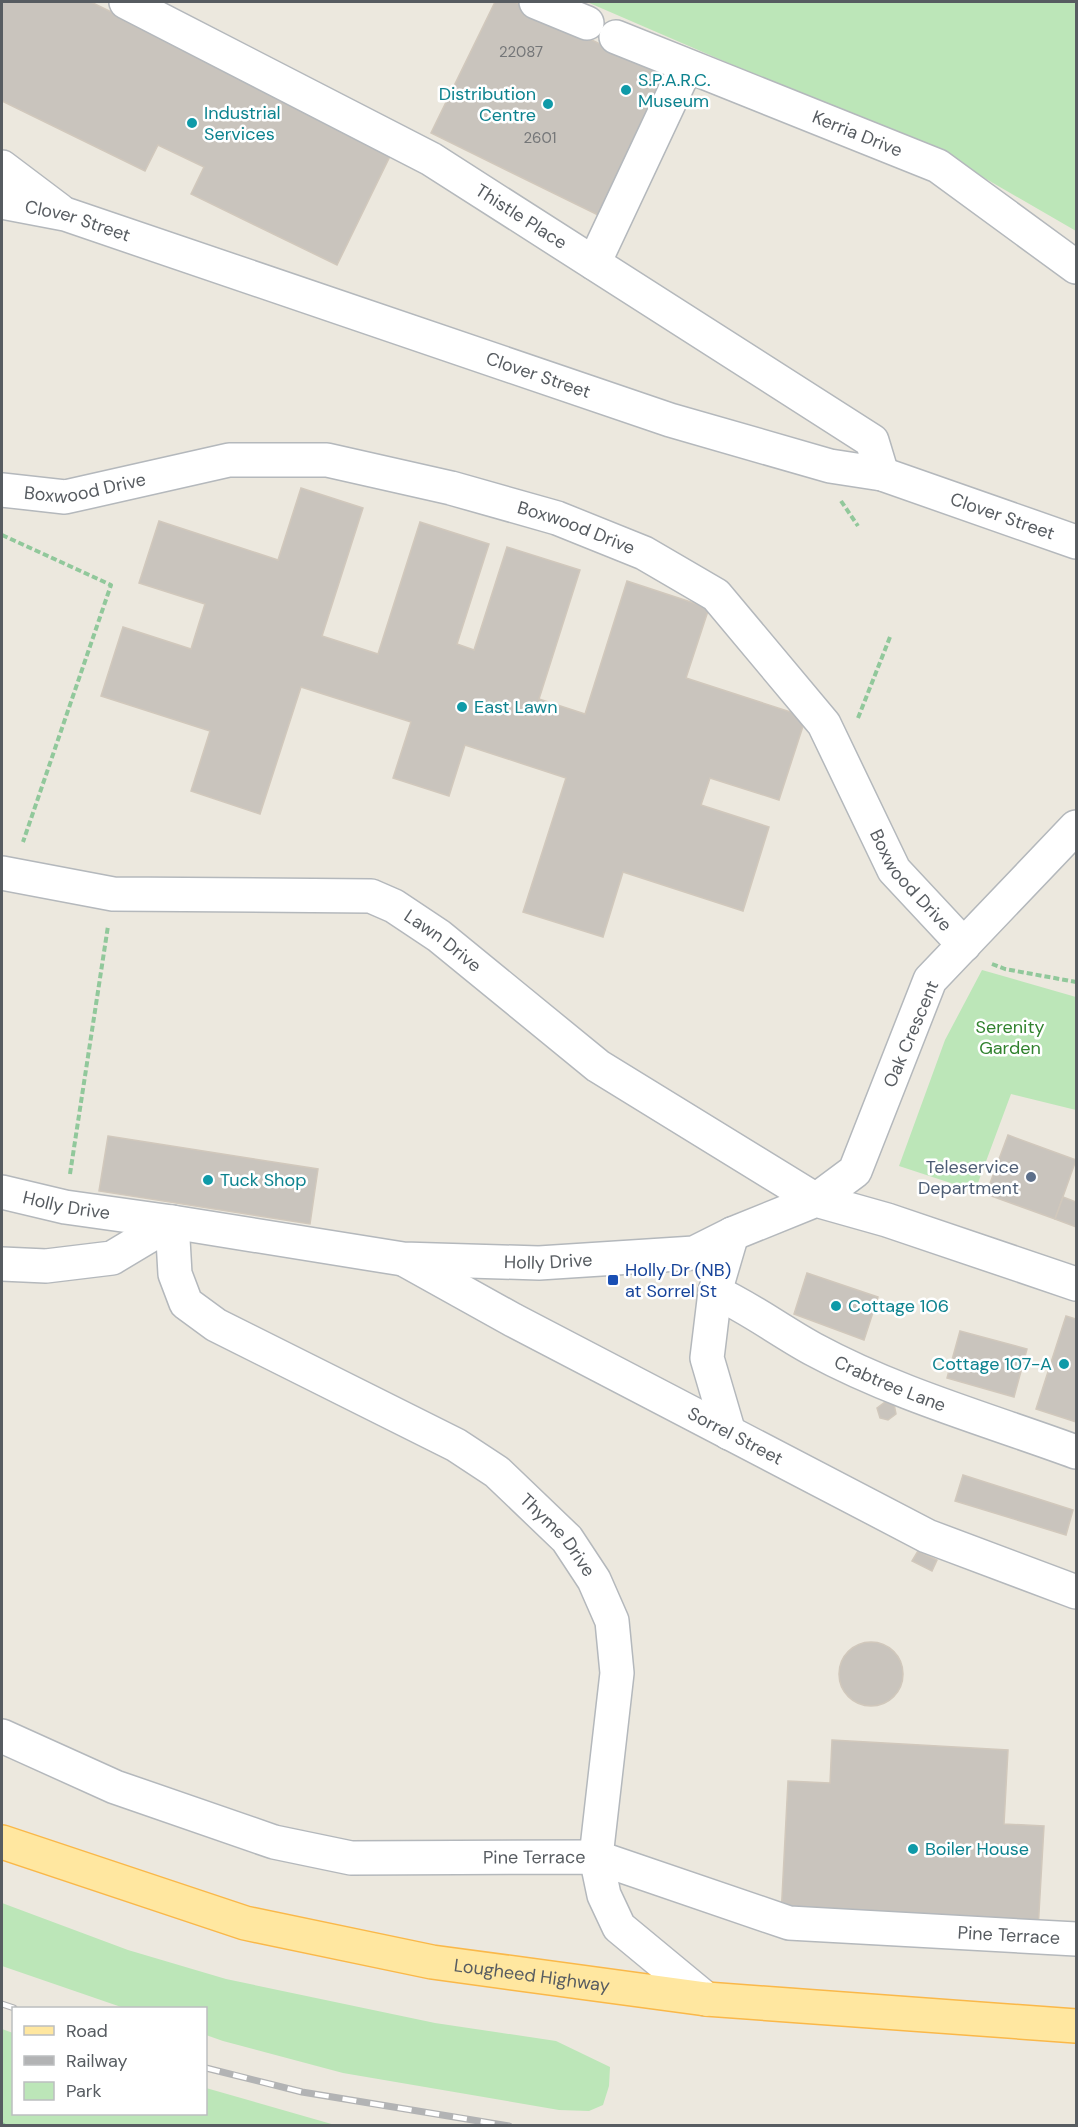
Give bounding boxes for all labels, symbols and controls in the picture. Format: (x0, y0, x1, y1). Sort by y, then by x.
house number: 22087 (499, 42, 543, 62)
place label: S.P.A.R.C. Museum (638, 68, 710, 113)
place label: Distribution Centre (439, 82, 536, 127)
marker: S.P.A.R.C. Museum (619, 83, 633, 97)
marker: Distribution Centre (541, 97, 555, 111)
place label: Industrial Services (204, 101, 281, 146)
street label: Kerria Drive (809, 105, 906, 163)
marker: Industrial Services (185, 116, 199, 130)
house number: 2601 (523, 128, 557, 148)
street label: Thistle Place (471, 178, 572, 255)
street label: Clover Street (23, 195, 134, 247)
street label: Clover Street (483, 346, 594, 404)
street label: Boxwood Drive (23, 467, 148, 509)
street label: Clover Street (947, 487, 1058, 546)
street label: Boxwood Drive (515, 495, 639, 560)
place label: East Lawn (474, 695, 558, 719)
marker: East Lawn (455, 700, 469, 714)
street label: Boxwood Drive (864, 825, 957, 936)
street label: Lawn Drive (399, 904, 486, 978)
street label: Oak Crescent (878, 977, 944, 1091)
park label: Serenity Garden (976, 1015, 1044, 1060)
place label: Teleservice Department (918, 1155, 1019, 1200)
place label: Tuck Shop (220, 1168, 306, 1192)
marker: Teleservice Department (1024, 1170, 1038, 1184)
marker: Tuck Shop (201, 1173, 215, 1187)
street label: Holly Drive (20, 1185, 112, 1225)
street label: Holly Drive (504, 1248, 593, 1275)
place label: Holly Dr (NB) at Sorrel St (625, 1258, 731, 1303)
marker: Holly Dr (NB) at Sorrel St (606, 1273, 620, 1287)
place label: Cottage 106 (848, 1294, 949, 1318)
marker: Cottage 106 (829, 1299, 843, 1313)
street label: Crabtree Lane (830, 1350, 949, 1417)
place label: Cottage 107-A (932, 1352, 1052, 1376)
marker: Cottage 107-A (1057, 1357, 1071, 1371)
street label: Sorrel Street (683, 1401, 787, 1471)
street label: Thyme Drive (515, 1488, 601, 1581)
place label: Boiler House (925, 1837, 1029, 1861)
marker: Boiler House (906, 1842, 920, 1856)
street label: Pine Terrace (483, 1845, 585, 1869)
street label: Pine Terrace (957, 1920, 1061, 1950)
street label: Lougheed Highway (452, 1953, 611, 1998)
legend (12, 2007, 207, 2115)
text: Road (66, 2019, 108, 2043)
text: Railway (66, 2049, 128, 2073)
text: Park (66, 2079, 102, 2103)

